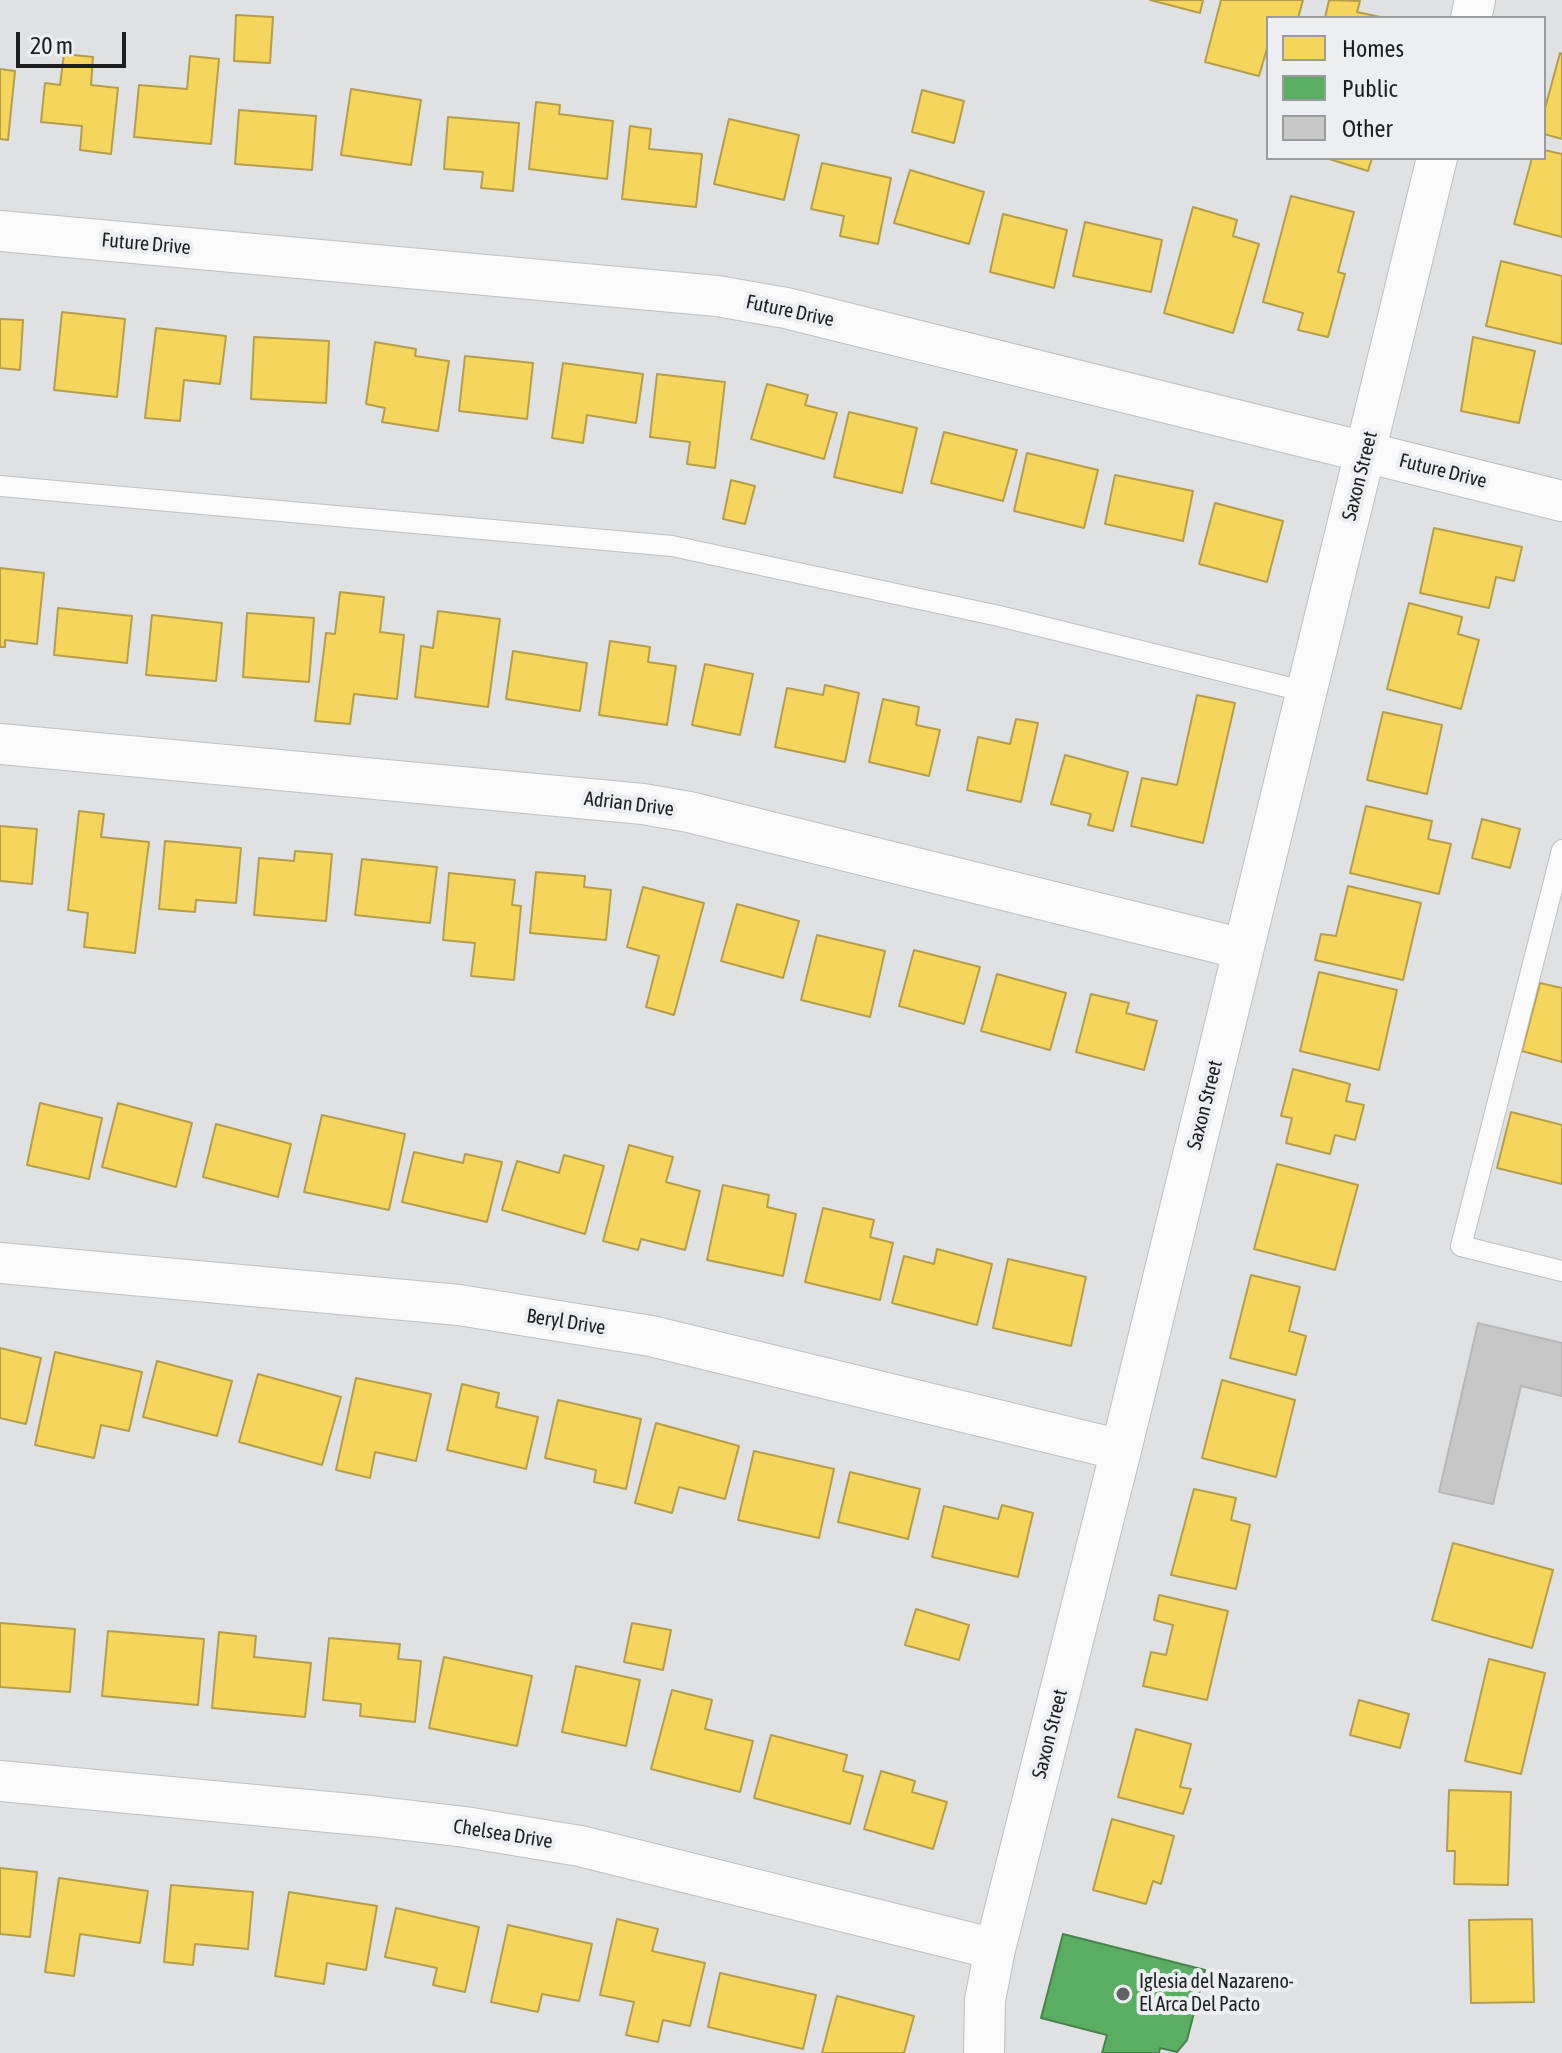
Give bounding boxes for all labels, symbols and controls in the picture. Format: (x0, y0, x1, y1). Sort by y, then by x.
scale bar (20, 16, 130, 66)
legend (1266, 16, 1546, 160)
text: 20 m (30, 32, 73, 59)
text: Homes (1342, 35, 1404, 62)
text: Public (1342, 75, 1398, 102)
text: Other (1342, 115, 1393, 142)
street label: Future Drive (100, 228, 192, 260)
street label: Future Drive (744, 290, 836, 332)
street label: Saxon Street (1337, 429, 1383, 523)
street label: Future Drive (1397, 449, 1489, 493)
street label: Adrian Drive (583, 787, 675, 821)
street label: Saxon Street (1182, 1058, 1228, 1152)
street label: Beryl Drive (525, 1304, 607, 1340)
street label: Saxon Street (1027, 1687, 1073, 1781)
street label: Chelsea Drive (452, 1814, 554, 1854)
place label: Iglesia del Nazareno- El Arca Del Pacto (1139, 1970, 1294, 2017)
marker: Iglesia del Nazareno- El Arca Del Pacto (1114, 1985, 1132, 2003)

